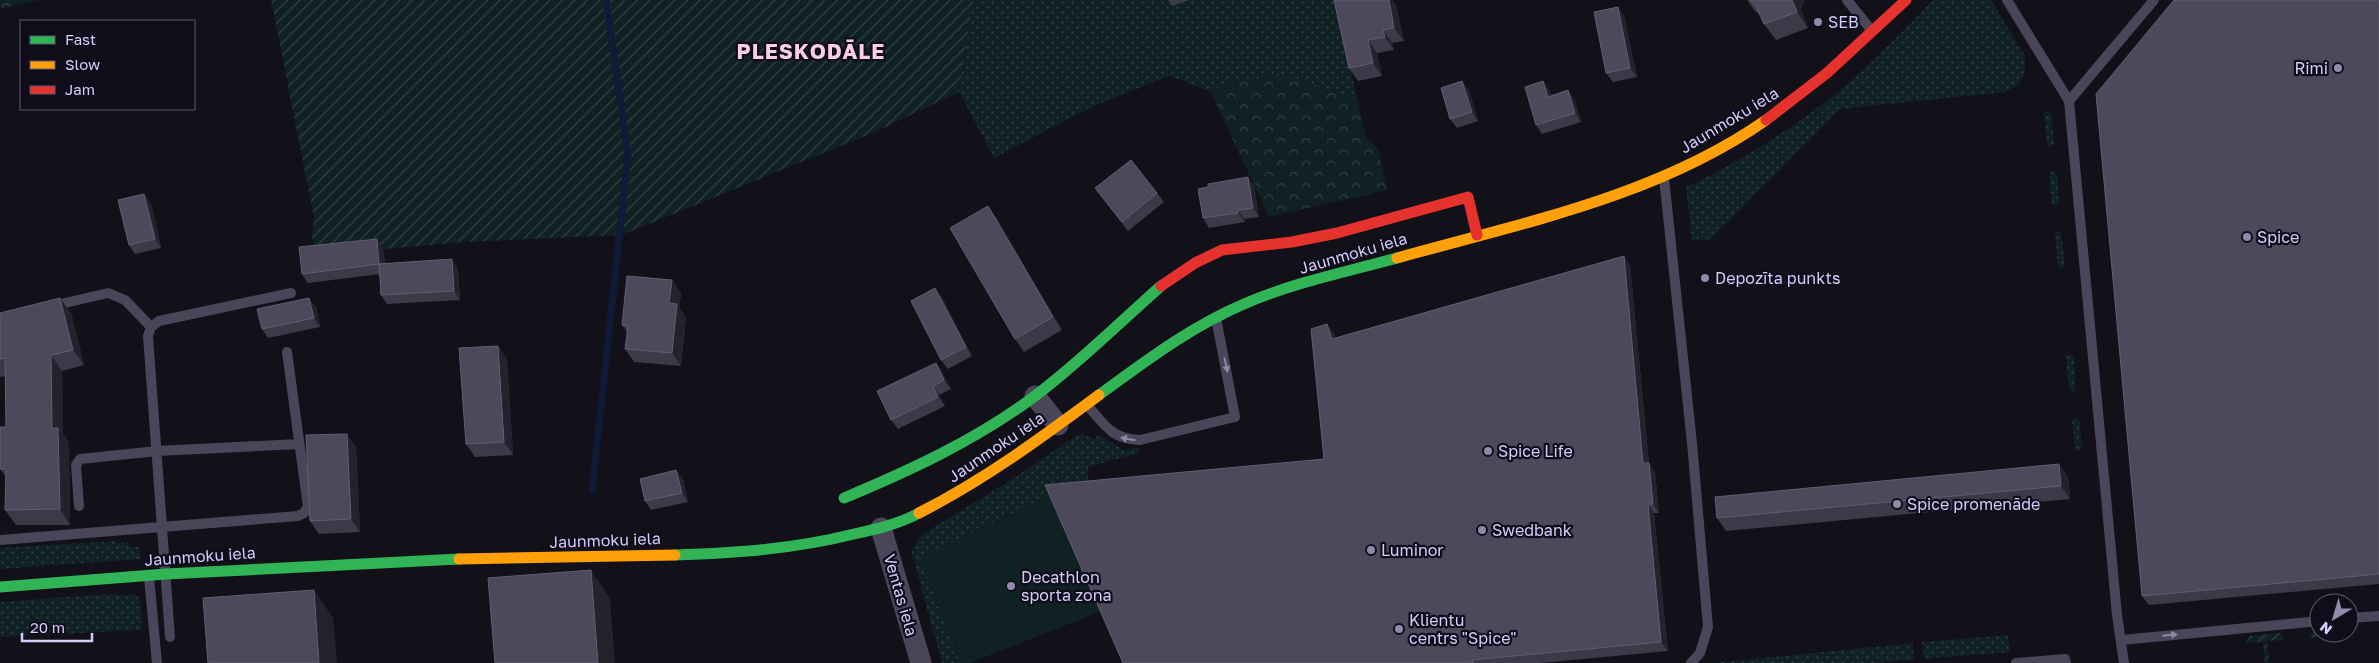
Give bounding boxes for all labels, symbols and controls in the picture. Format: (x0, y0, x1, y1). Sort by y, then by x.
place label: SEB (1828, 12, 1859, 32)
marker: SEB (1812, 16, 1824, 28)
legend (20, 20, 195, 110)
text: Fast (65, 30, 96, 48)
district label: PLESKODĀLE (737, 38, 885, 64)
text: Slow (65, 55, 100, 73)
place label: Rimi (2294, 58, 2328, 78)
marker: Rimi (2332, 62, 2344, 74)
text: Jam (65, 80, 95, 98)
street label: Jaunmoku iela (1676, 83, 1782, 157)
place label: Spice (2257, 227, 2299, 247)
street label: Jaunmoku iela (1297, 228, 1409, 278)
marker: Spice (2241, 231, 2253, 243)
place label: Depozīta punkts (1715, 268, 1840, 288)
marker: Depozīta punkts (1699, 272, 1711, 284)
one-way arrow (1222, 357, 1230, 373)
street label: Jaunmoku iela (944, 407, 1048, 487)
one-way arrow (1120, 434, 1136, 442)
place label: Spice Life (1498, 441, 1573, 461)
marker: Spice Life (1482, 445, 1494, 457)
place label: Spice promenāde (1907, 494, 2040, 514)
marker: Spice promenāde (1891, 498, 1903, 510)
place label: Swedbank (1492, 520, 1572, 540)
marker: Swedbank (1476, 524, 1488, 536)
street label: Jaunmoku iela (549, 528, 661, 552)
place label: Luminor (1381, 540, 1444, 560)
street label: Jaunmoku iela (144, 542, 256, 570)
marker: Luminor (1365, 544, 1377, 556)
street label: Ventas iela (880, 552, 922, 638)
place label: Decathlon sporta zona (1021, 567, 1112, 605)
marker: Decathlon sporta zona (1005, 580, 1017, 592)
north arrow (2309, 593, 2359, 643)
scale bar (22, 610, 92, 642)
place label: Klientu centrs "Spice" (1409, 610, 1517, 648)
text: 20 m (30, 618, 65, 636)
text: N (2316, 619, 2335, 639)
marker: Klientu centrs "Spice" (1393, 623, 1405, 635)
one-way arrow (2162, 631, 2178, 639)

